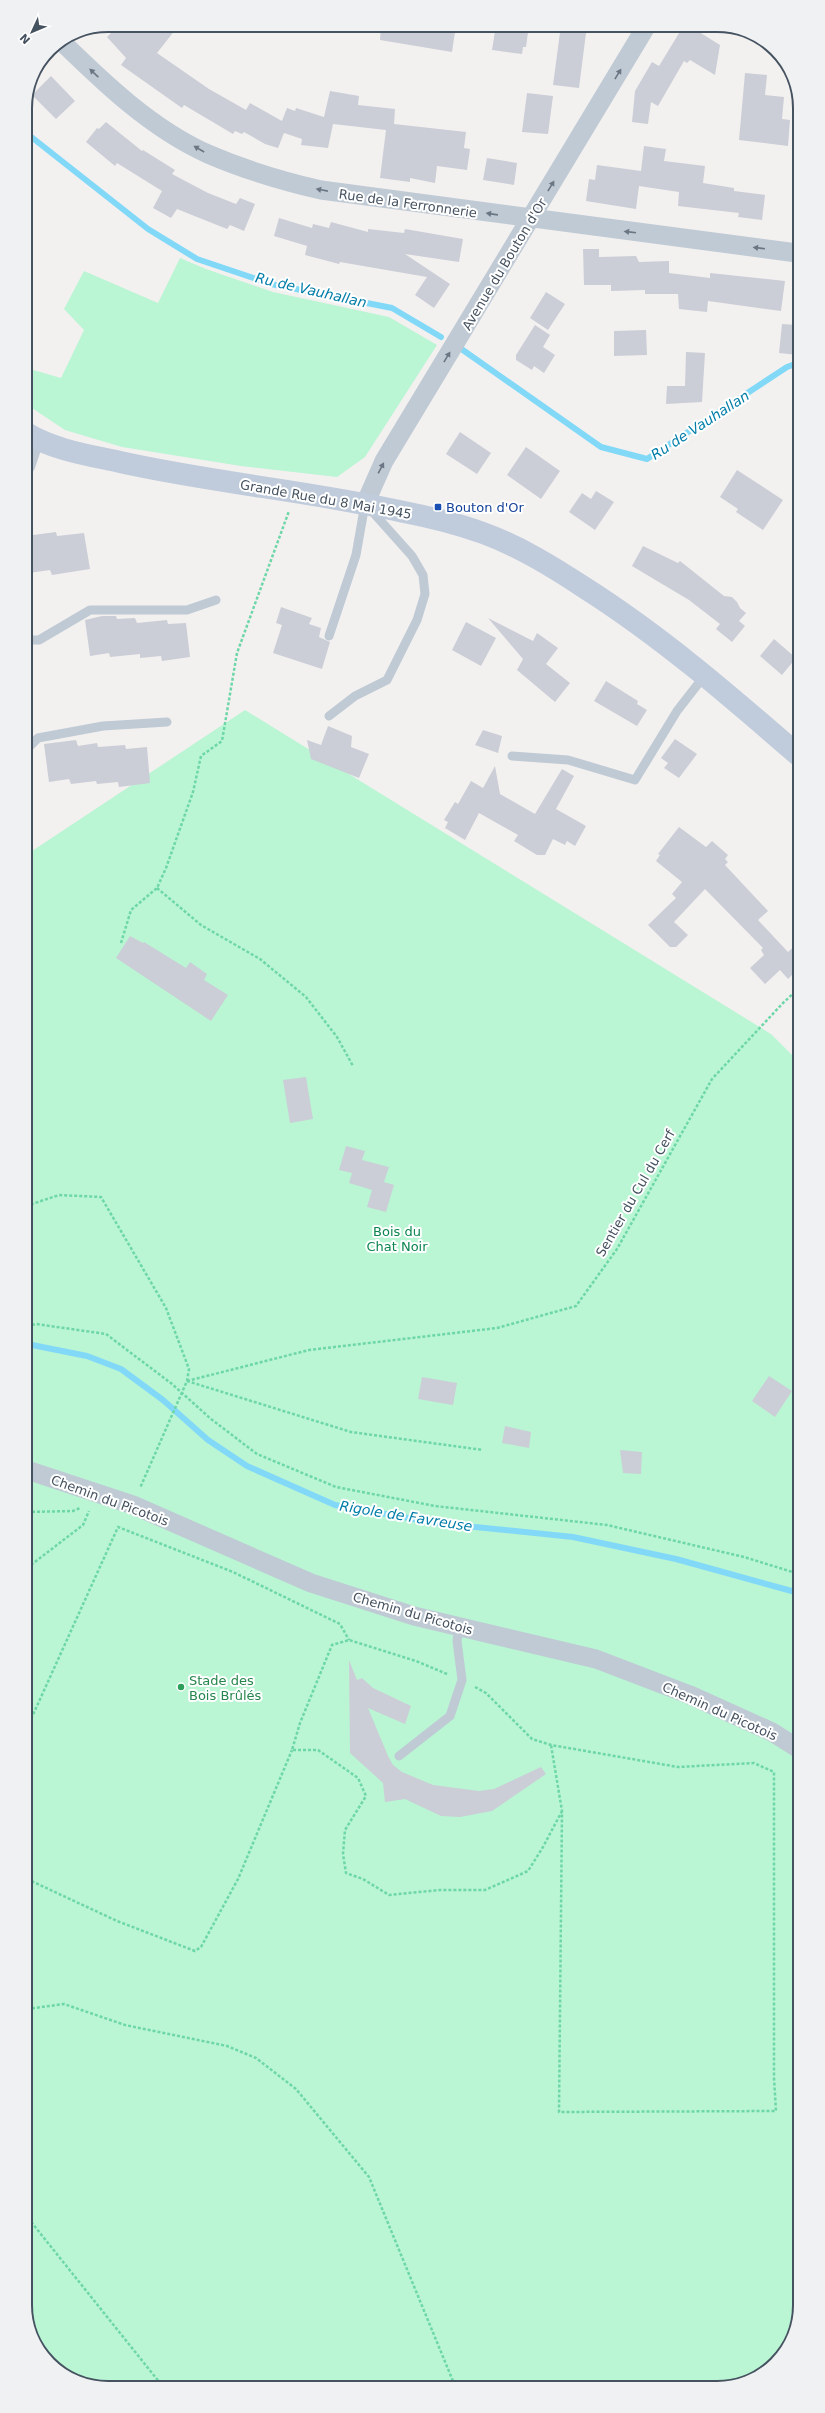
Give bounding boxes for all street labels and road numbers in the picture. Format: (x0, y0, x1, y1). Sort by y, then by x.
street label: Rue de la Ferronnerie (338, 186, 478, 221)
street label: Avenue du Bouton d'Or (459, 195, 550, 333)
street label: Grande Rue du 8 Mai 1945 (239, 477, 413, 522)
street label: Sentier du Cul du Cerf (593, 1127, 678, 1259)
street label: Chemin du Picotois (49, 1472, 171, 1529)
street label: Chemin du Picotois (351, 1589, 475, 1638)
street label: Chemin du Picotois (660, 1679, 780, 1744)

